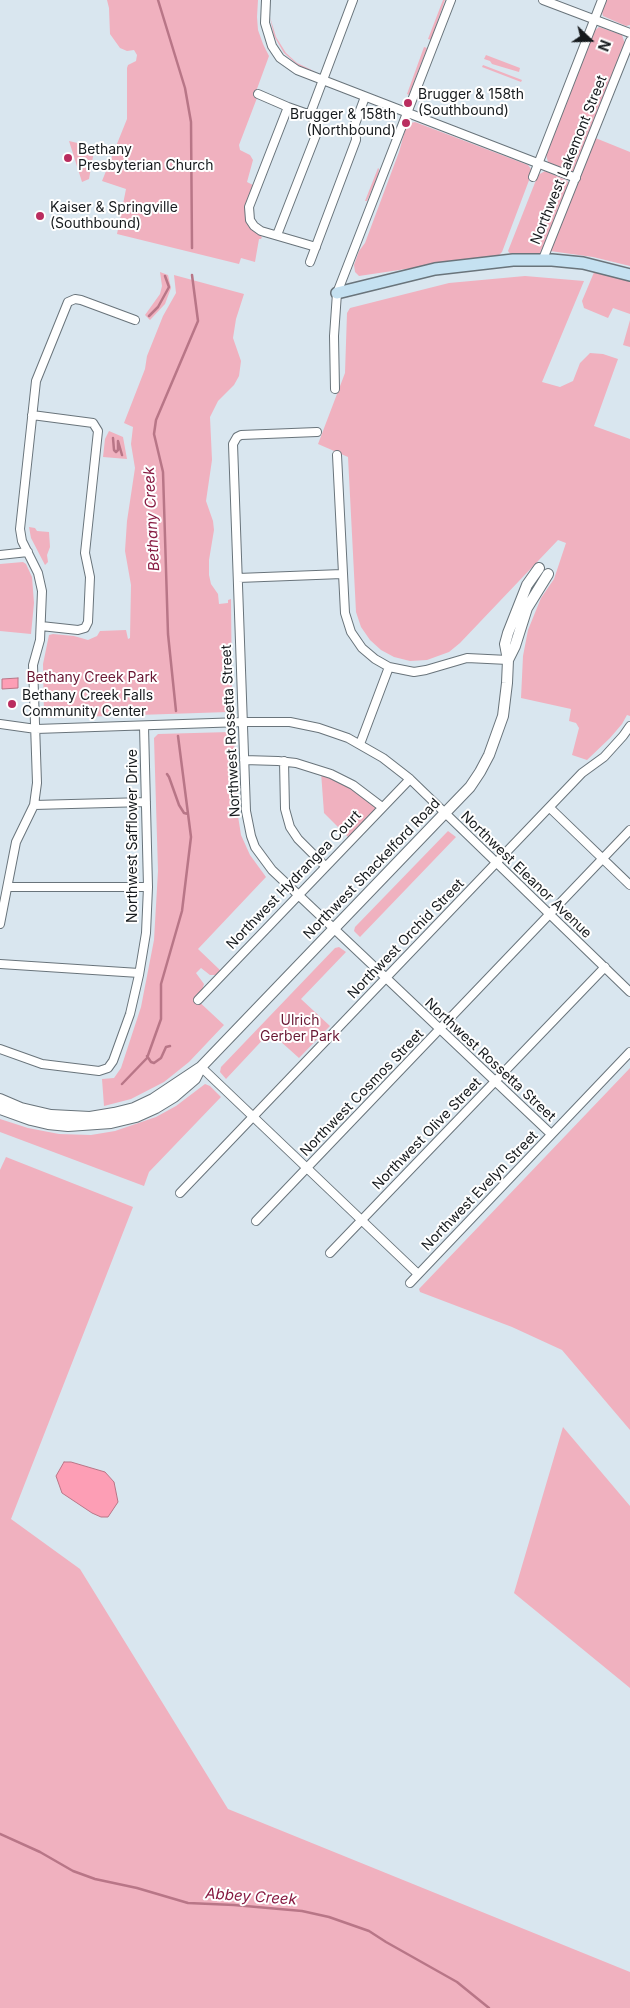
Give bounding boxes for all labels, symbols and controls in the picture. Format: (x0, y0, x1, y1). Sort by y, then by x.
north arrow (565, 15, 615, 65)
text: N (595, 38, 614, 54)
street label: Northwest Lakemont Street (527, 73, 611, 247)
place label: Brugger & 158th (Southbound) (418, 87, 524, 120)
marker: Brugger & 158th (Southbound) (402, 97, 414, 109)
place label: Brugger & 158th (Northbound) (290, 107, 396, 140)
marker: Brugger & 158th (Northbound) (400, 117, 412, 129)
place label: Bethany Presbyterian Church (78, 142, 214, 174)
marker: Bethany Presbyterian Church (62, 152, 74, 164)
place label: Kaiser & Springville (Southbound) (50, 200, 178, 232)
marker: Kaiser & Springville (Southbound) (34, 210, 46, 222)
water label: Bethany Creek (140, 466, 164, 572)
street label: Northwest Rossetta Street (218, 644, 244, 818)
park label: Bethany Creek Park (26, 670, 158, 686)
place label: Bethany Creek Falls Community Center (22, 688, 153, 720)
marker: Bethany Creek Falls Community Center (6, 698, 18, 710)
street label: Northwest Safflower Drive (125, 749, 141, 923)
street label: Northwest Shackelford Road (300, 795, 444, 943)
street label: Northwest Hydrangea Court (223, 807, 365, 953)
street label: Northwest Eleanor Avenue (457, 808, 595, 942)
street label: Northwest Orchid Street (344, 876, 468, 1002)
street label: Northwest Rossetta Street (421, 995, 559, 1125)
park label: Ulrich Gerber Park (260, 1013, 340, 1046)
street label: Northwest Cosmos Street (297, 1026, 427, 1160)
street label: Northwest Olive Street (369, 1074, 485, 1194)
street label: Northwest Evelyn Street (418, 1128, 542, 1254)
water label: Abbey Creek (205, 1885, 297, 1909)

